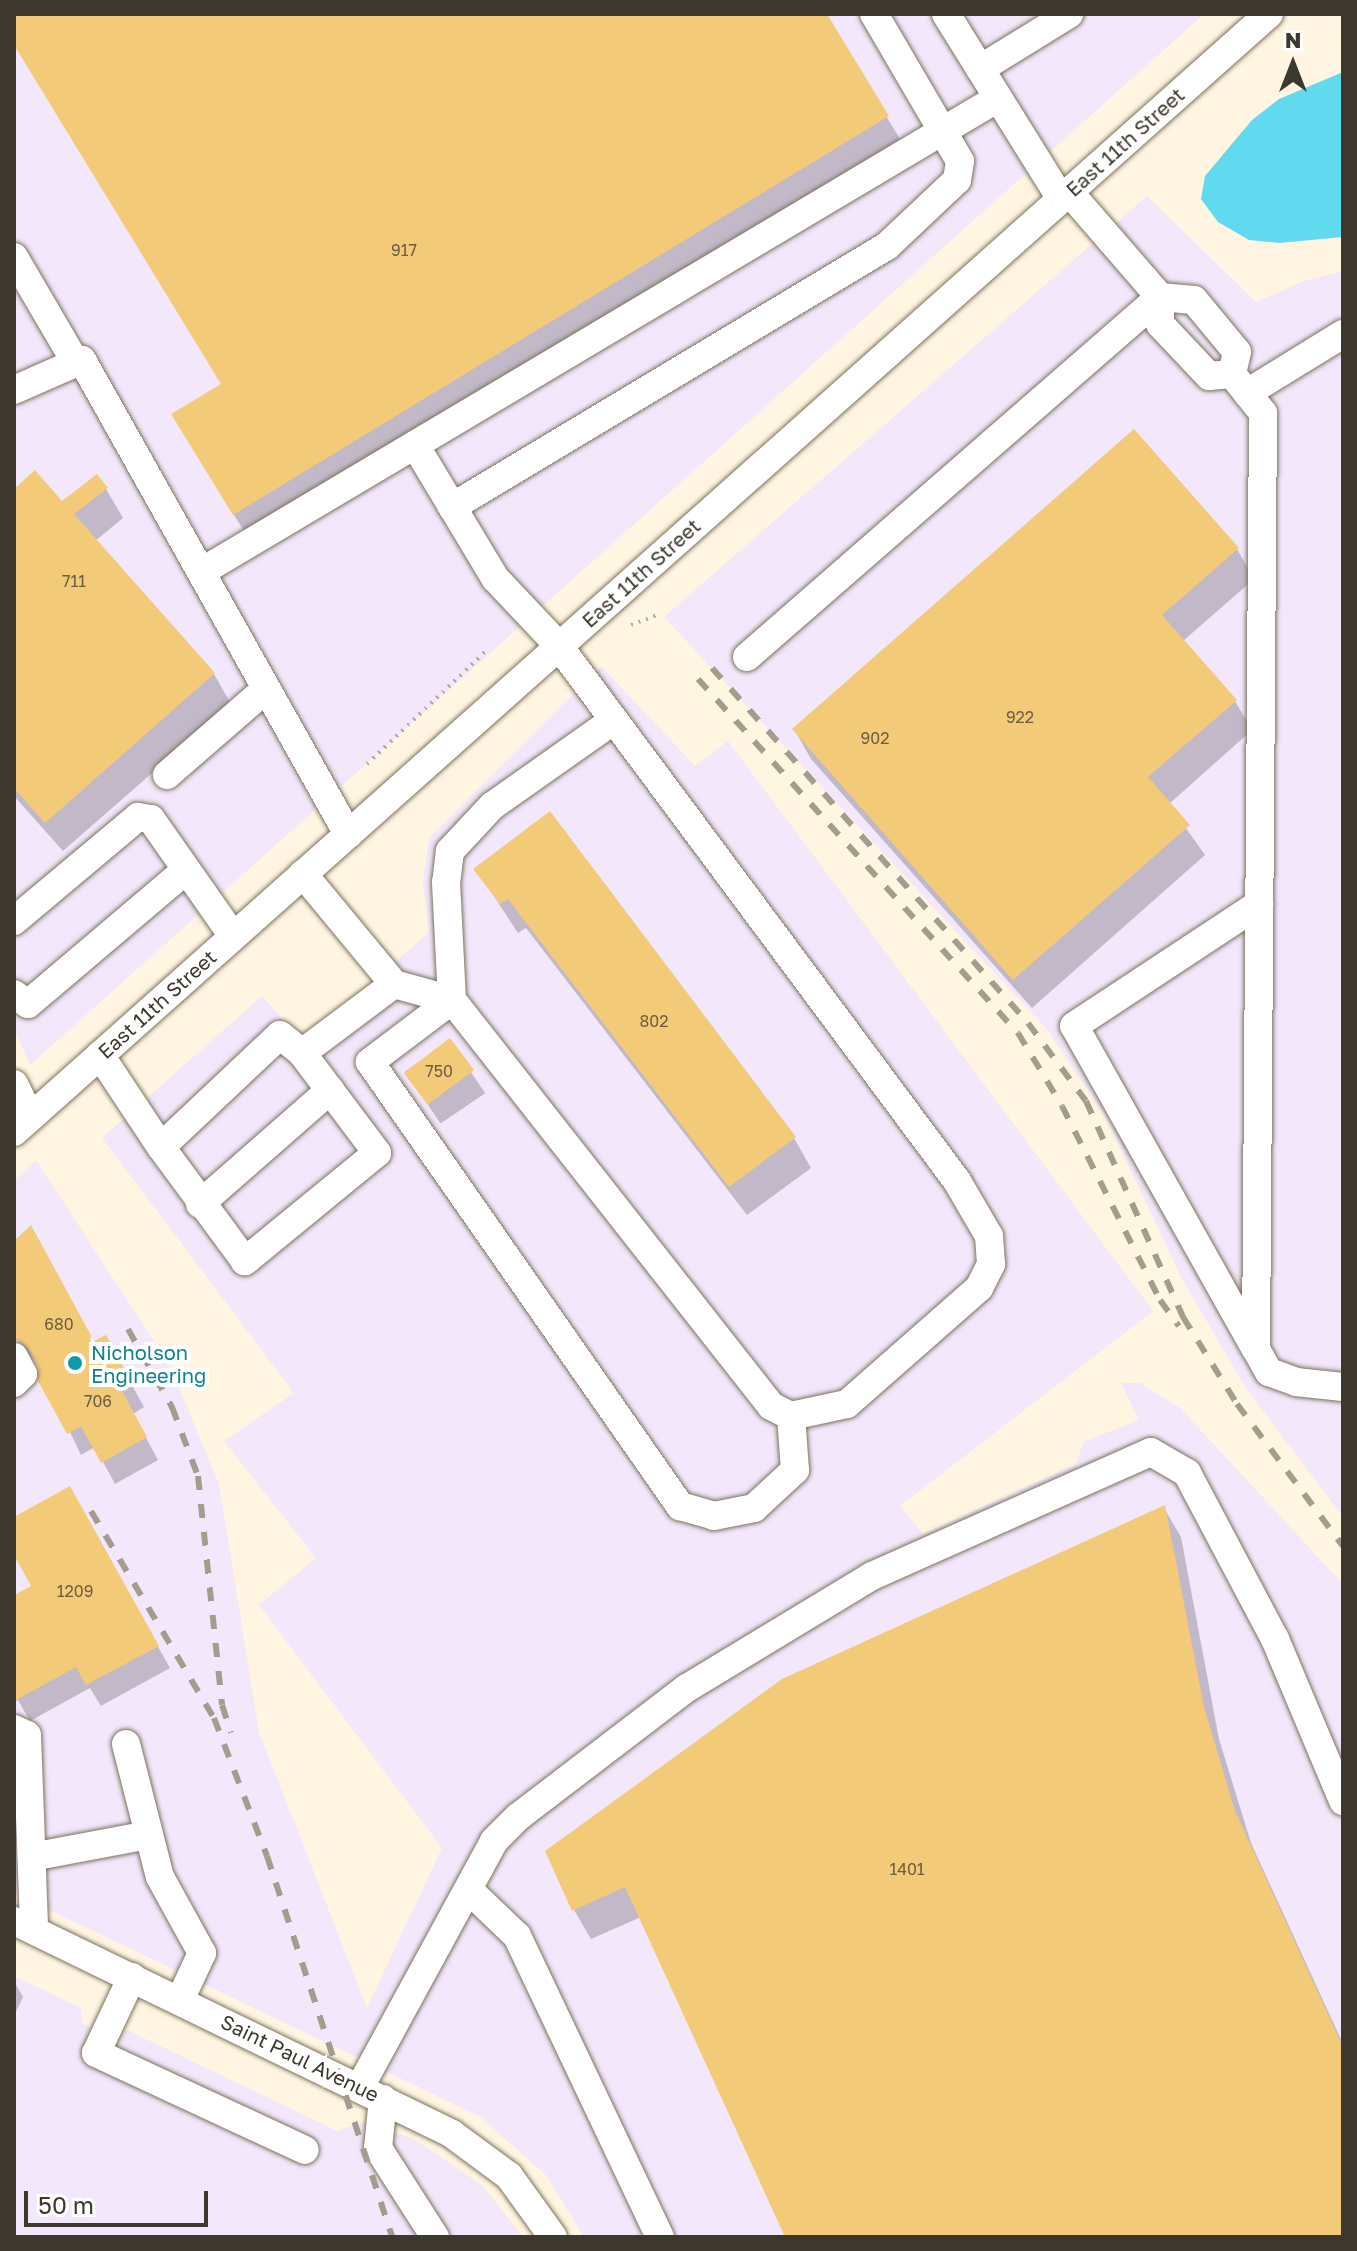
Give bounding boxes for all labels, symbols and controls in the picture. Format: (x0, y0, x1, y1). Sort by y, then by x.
north arrow (1253, 24, 1333, 104)
text: N (1285, 26, 1301, 53)
street label: East 11th Street (1061, 83, 1189, 201)
house number: 917 (391, 240, 417, 260)
street label: East 11th Street (577, 514, 705, 632)
house number: 711 (62, 571, 86, 591)
house number: 922 (1006, 707, 1034, 727)
house number: 902 (861, 728, 889, 748)
street label: East 11th Street (93, 945, 221, 1063)
house number: 802 (640, 1011, 668, 1031)
house number: 750 (425, 1061, 453, 1081)
house number: 680 (44, 1314, 74, 1334)
place label: Nicholson Engineering (91, 1340, 206, 1387)
marker: Nicholson Engineering (66, 1354, 84, 1372)
house number: 706 (84, 1391, 112, 1411)
house number: 1209 (57, 1581, 93, 1601)
house number: 1401 (889, 1859, 925, 1879)
street label: Saint Paul Avenue (217, 2009, 383, 2107)
scale bar (28, 2175, 212, 2225)
text: 50 m (38, 2190, 94, 2219)

